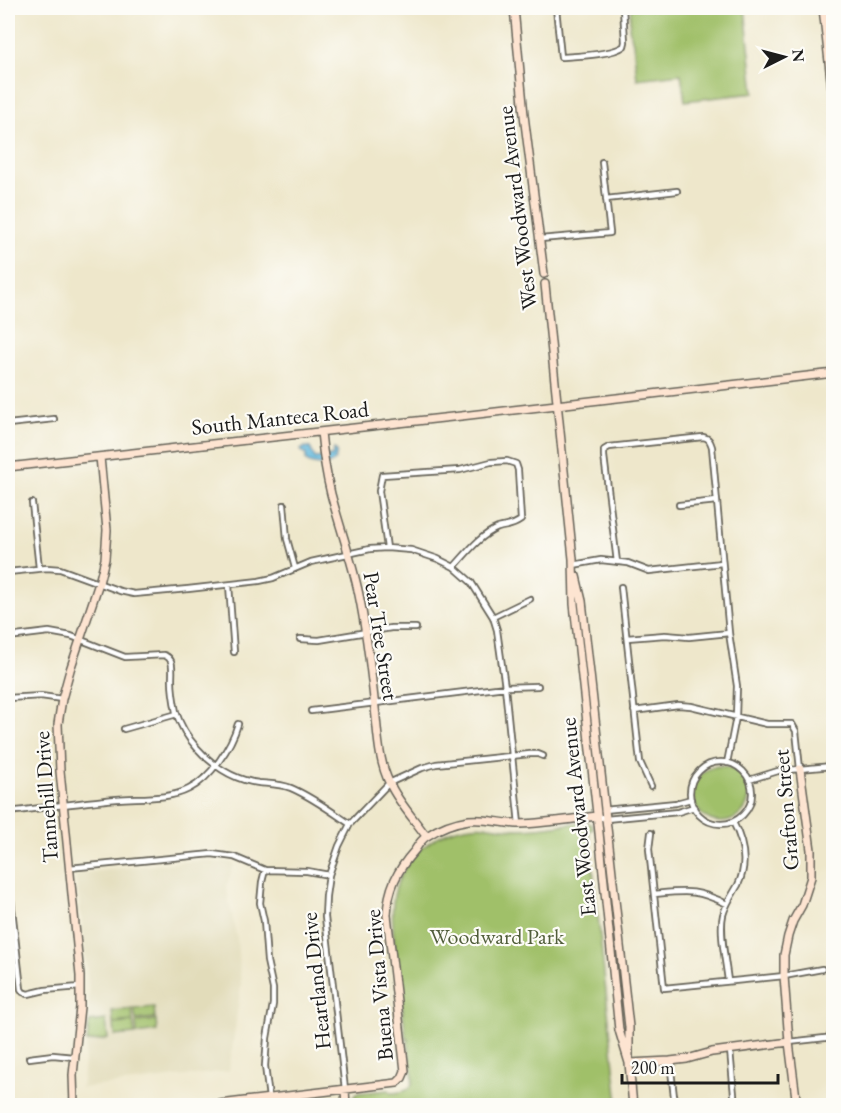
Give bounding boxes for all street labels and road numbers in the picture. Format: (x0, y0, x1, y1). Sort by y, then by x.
street label: West Woodward Avenue (490, 104, 544, 312)
street label: South Manteca Road (190, 394, 371, 442)
street label: Pear Tree Street (357, 570, 405, 702)
street label: East Woodward Avenue (553, 716, 603, 918)
street label: Tannehill Drive (27, 730, 65, 864)
street label: Grafton Street (766, 748, 806, 872)
street label: Buena Vista Drive (358, 908, 400, 1062)
street label: Heartland Drive (294, 911, 338, 1051)

